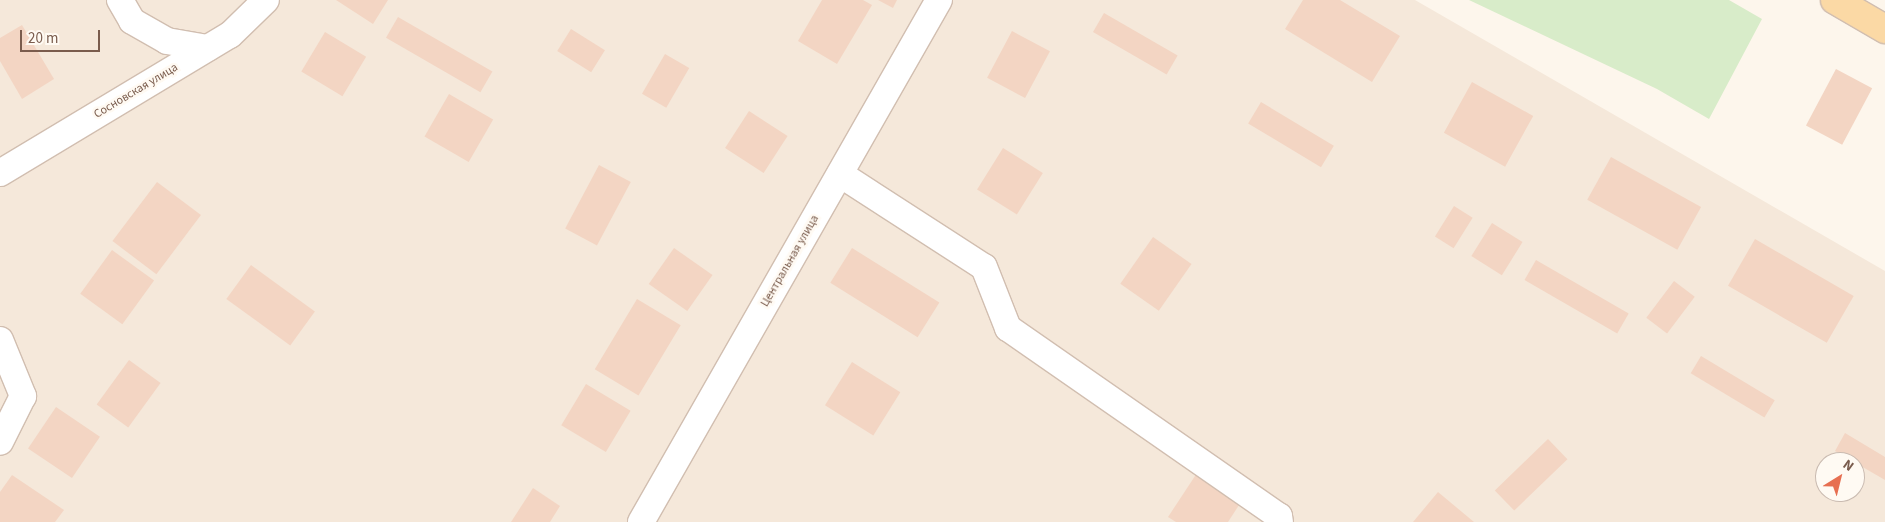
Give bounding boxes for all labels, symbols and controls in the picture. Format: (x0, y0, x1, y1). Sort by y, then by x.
scale bar (22, 20, 102, 52)
text: 20 m (28, 28, 58, 49)
street label: Сосновская улица (91, 60, 181, 122)
street label: Центральная улица (758, 213, 822, 309)
north arrow (1815, 452, 1865, 502)
text: N (1839, 455, 1858, 477)

